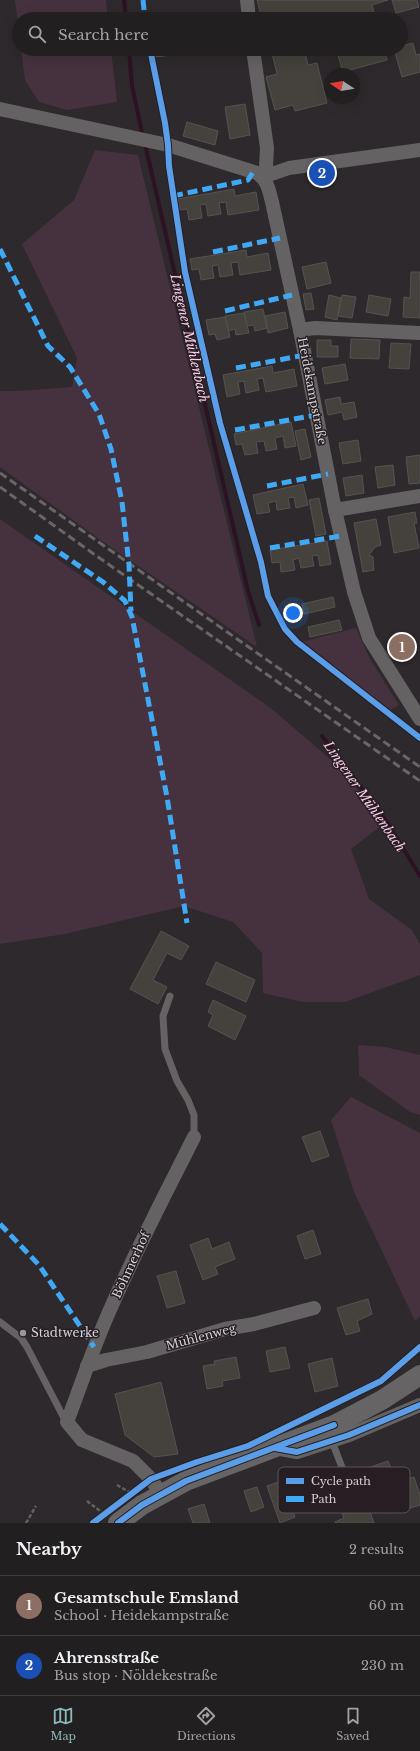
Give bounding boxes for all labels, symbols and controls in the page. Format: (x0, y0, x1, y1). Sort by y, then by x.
search box (12, 12, 408, 56)
icon: search (26, 23, 48, 45)
text: Search here (58, 25, 149, 44)
north arrow (324, 68, 360, 104)
pin: 2 (309, 158, 335, 188)
water label: Lingener Mühlenbach (166, 271, 213, 404)
street label: Heidekampstraße (295, 336, 330, 446)
your location (283, 603, 303, 623)
pin: 1 (389, 632, 415, 662)
water label: Lingener Mühlenbach (319, 737, 409, 855)
street label: Böhmerhof (109, 1227, 153, 1301)
street label: Mühlenweg (164, 1320, 238, 1353)
place label: Stadtwerke (31, 1325, 99, 1340)
marker: Stadtwerke (18, 1328, 28, 1338)
legend (278, 1467, 410, 1513)
text: Cycle path (311, 1474, 371, 1488)
text: Path (311, 1492, 337, 1506)
text: Nearby (16, 1539, 82, 1560)
text: 2 results (349, 1541, 404, 1558)
text: Gesamtschule Emsland (54, 1588, 239, 1607)
text: 1 (26, 1597, 32, 1614)
text: 60 m (369, 1597, 404, 1614)
text: School · Heidekampstraße (54, 1607, 229, 1624)
text: Ahrensstraße (54, 1648, 159, 1667)
text: 2 (25, 1657, 33, 1674)
text: 230 m (361, 1657, 404, 1674)
text: Bus stop · Nöldekestraße (54, 1667, 217, 1684)
tab: Map (50, 1705, 76, 1743)
tab: Directions (177, 1705, 235, 1743)
tab: Saved (336, 1705, 370, 1743)

